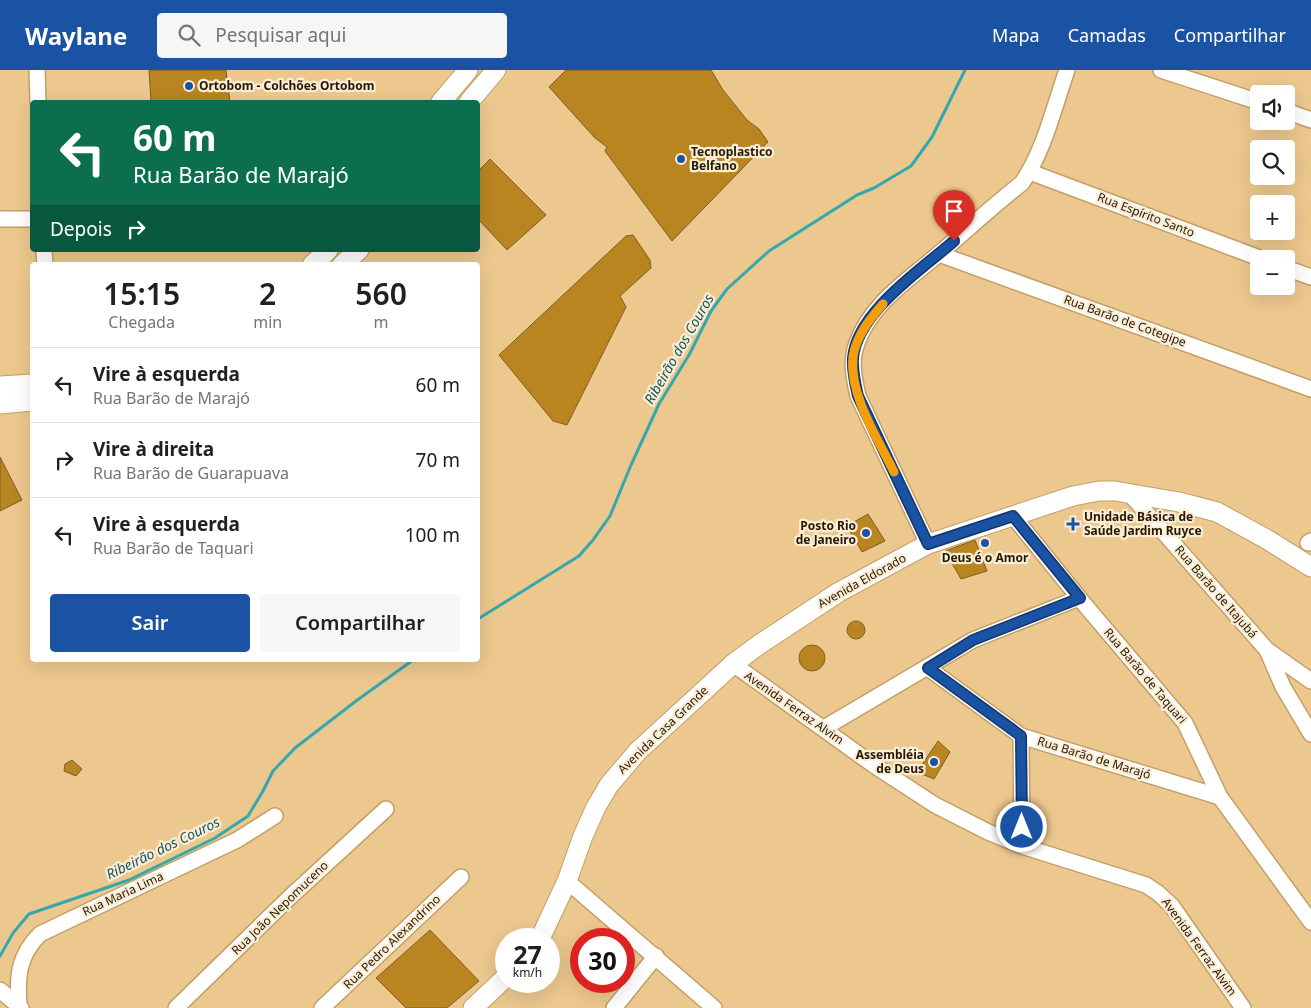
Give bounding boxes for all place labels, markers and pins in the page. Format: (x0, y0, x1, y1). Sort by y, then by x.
place label: Ortobom - Colchões Ortobom (199, 77, 374, 94)
marker: Ortobom - Colchões Ortobom (183, 80, 195, 92)
place label: Tecnoplastico Belfano (691, 143, 773, 174)
marker: Tecnoplastico Belfano (675, 153, 687, 165)
pin (933, 190, 975, 241)
place label: Unidade Básica de Saúde Jardim Ruyce (1084, 508, 1202, 539)
place label: Posto Rio de Janeiro (796, 517, 856, 548)
marker: Unidade Básica de Saúde Jardim Ruyce (1066, 517, 1080, 531)
marker: Posto Rio de Janeiro (860, 527, 872, 539)
marker: Deus é o Amor (979, 537, 991, 549)
place label: Deus é o Amor (942, 549, 1029, 566)
place label: Assembléia de Deus (856, 746, 924, 777)
marker: Assembléia de Deus (928, 756, 940, 768)

